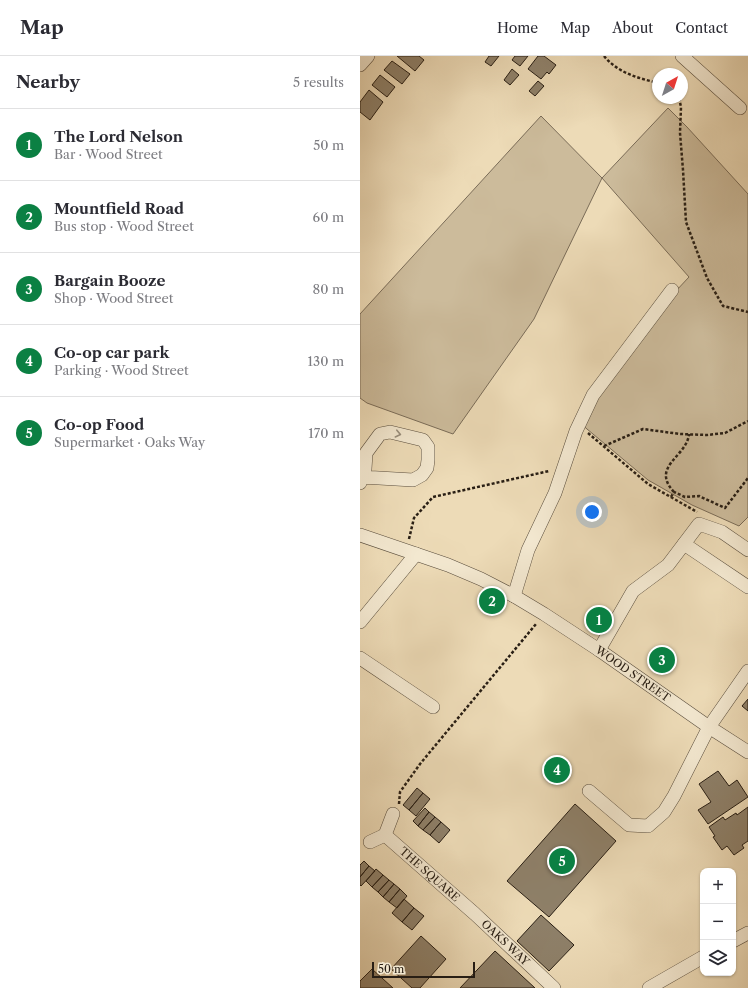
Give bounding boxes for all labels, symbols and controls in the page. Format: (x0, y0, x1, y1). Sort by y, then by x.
text: Map (20, 16, 64, 39)
text: Home (497, 19, 538, 37)
text: Map (560, 19, 590, 37)
text: About (612, 19, 653, 37)
text: Contact (675, 19, 728, 37)
north arrow (652, 68, 688, 104)
text: Nearby (16, 72, 80, 92)
text: 5 results (293, 74, 344, 90)
text: The Lord Nelson (54, 127, 183, 146)
text: 1 (26, 137, 32, 153)
text: 50 m (313, 137, 344, 153)
text: Bar · Wood Street (54, 146, 163, 162)
text: Mountfield Road (54, 199, 184, 218)
text: 2 (25, 209, 33, 225)
text: 60 m (313, 209, 344, 225)
text: Bus stop · Wood Street (54, 218, 194, 234)
text: Bargain Booze (54, 271, 165, 290)
text: 3 (25, 281, 33, 297)
text: 80 m (312, 281, 344, 297)
text: Shop · Wood Street (54, 290, 173, 306)
text: Co-op car park (54, 343, 169, 362)
text: 4 (25, 353, 33, 369)
text: 130 m (308, 353, 344, 369)
text: Parking · Wood Street (54, 362, 189, 378)
text: Co-op Food (54, 415, 144, 434)
text: 5 (25, 425, 33, 441)
text: 170 m (308, 425, 344, 441)
one-way arrow (395, 430, 401, 438)
text: Supermarket · Oaks Way (54, 434, 205, 450)
your location (582, 502, 602, 522)
pin: 2 (479, 586, 505, 616)
pin: 1 (586, 605, 612, 635)
street label: WOOD STREET (592, 642, 674, 705)
pin: 3 (649, 645, 675, 675)
pin: 4 (544, 755, 570, 785)
street label: THE SQUARE (397, 844, 463, 905)
pin: 5 (549, 846, 575, 876)
map controls (700, 868, 736, 976)
button: + (700, 868, 736, 904)
button: − (700, 904, 736, 940)
street label: OAKS WAY (478, 917, 533, 969)
button: layers (700, 940, 736, 976)
scale bar (372, 960, 475, 979)
text: 50 m (378, 962, 404, 976)

